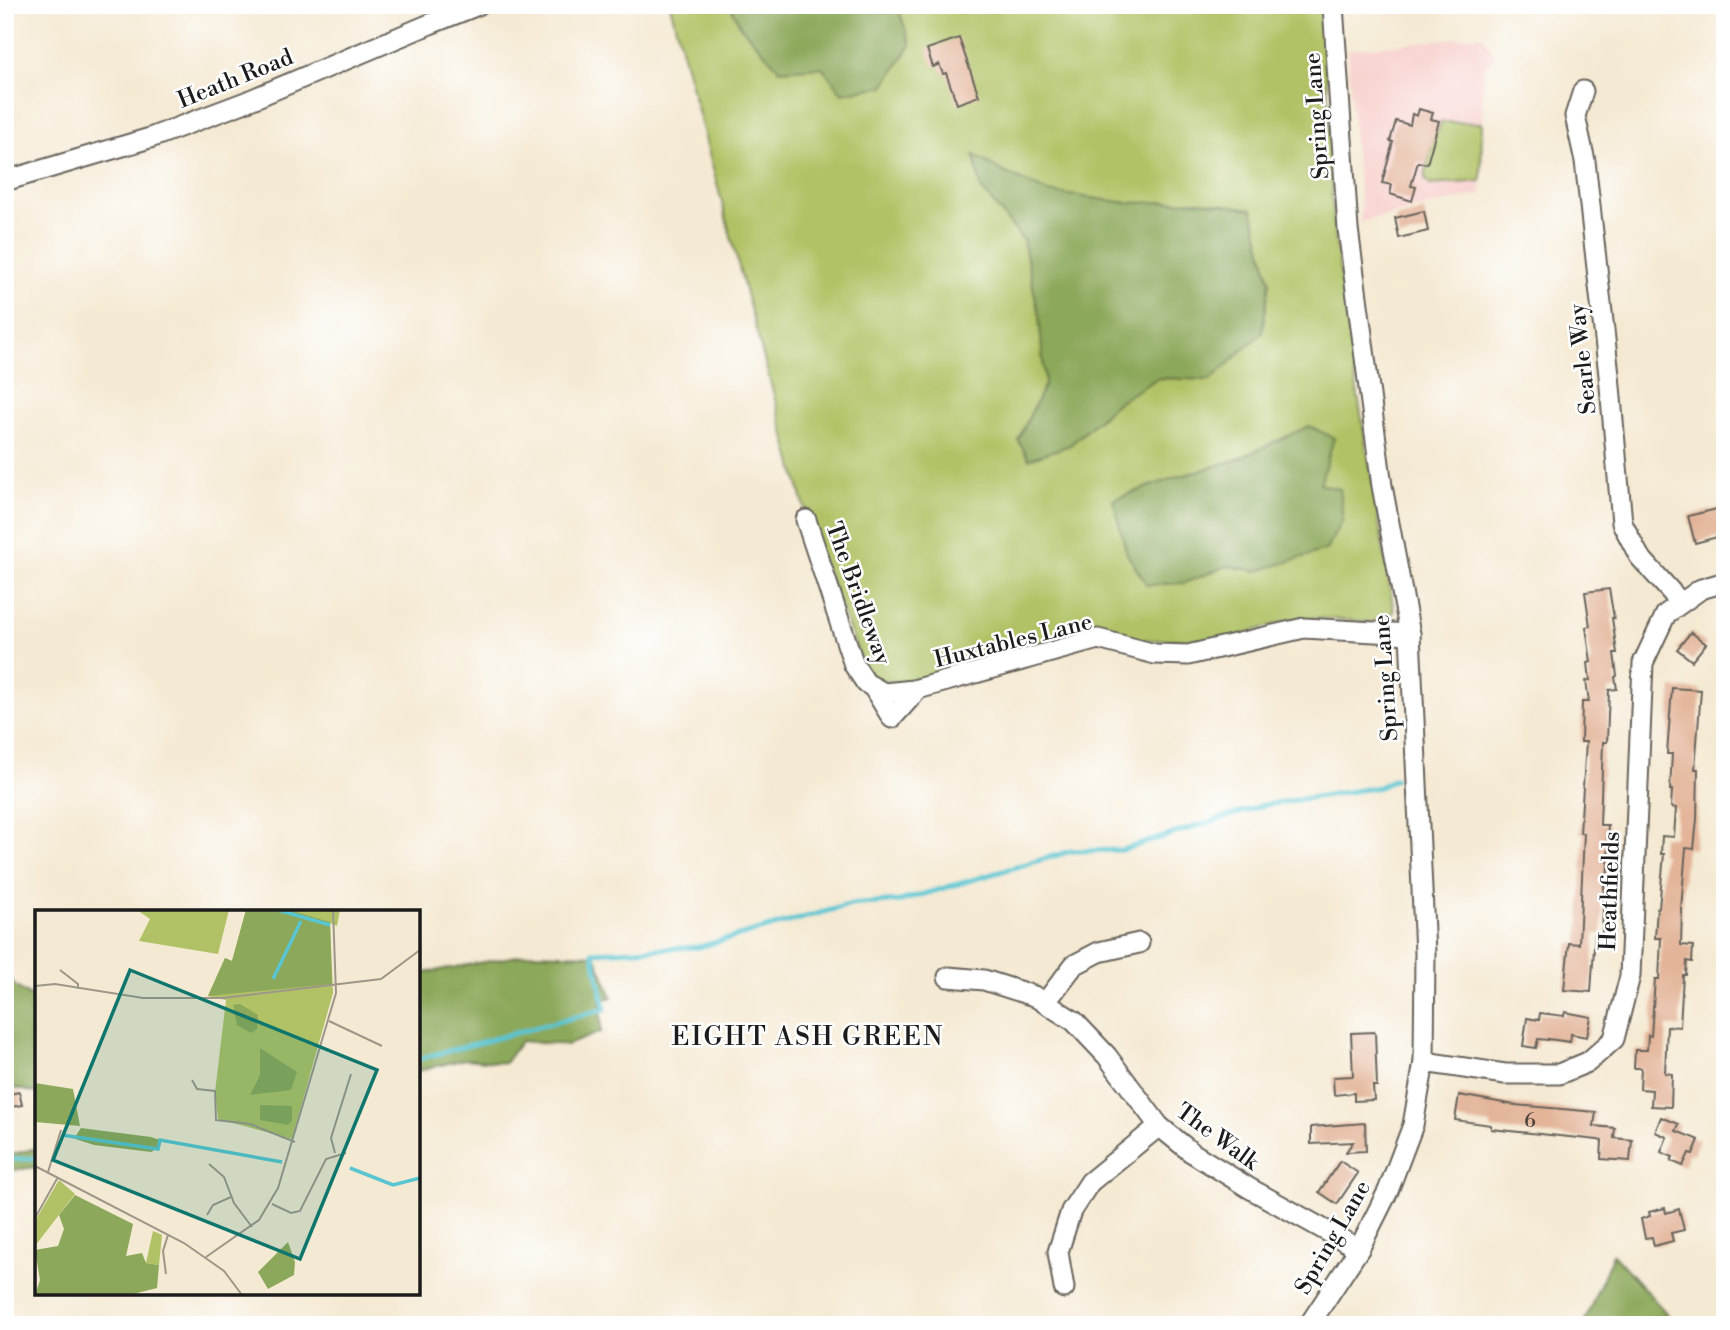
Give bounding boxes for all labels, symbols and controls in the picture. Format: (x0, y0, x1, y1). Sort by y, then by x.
street label: Heath Road (174, 43, 297, 115)
street label: Spring Lane (1299, 52, 1335, 180)
street label: Searle Way (1563, 301, 1603, 416)
street label: The Bridleway (819, 518, 897, 669)
street label: Huxtables Lane (931, 608, 1095, 674)
street label: Spring Lane (1368, 614, 1404, 742)
street label: Heathfields (1594, 831, 1626, 951)
inset map (35, 910, 420, 1295)
district label: EIGHT ASH GREEN (672, 1021, 944, 1053)
street label: The Walk (1170, 1097, 1265, 1177)
house number: 6 (1524, 1109, 1536, 1133)
street label: Spring Lane (1289, 1175, 1377, 1300)

